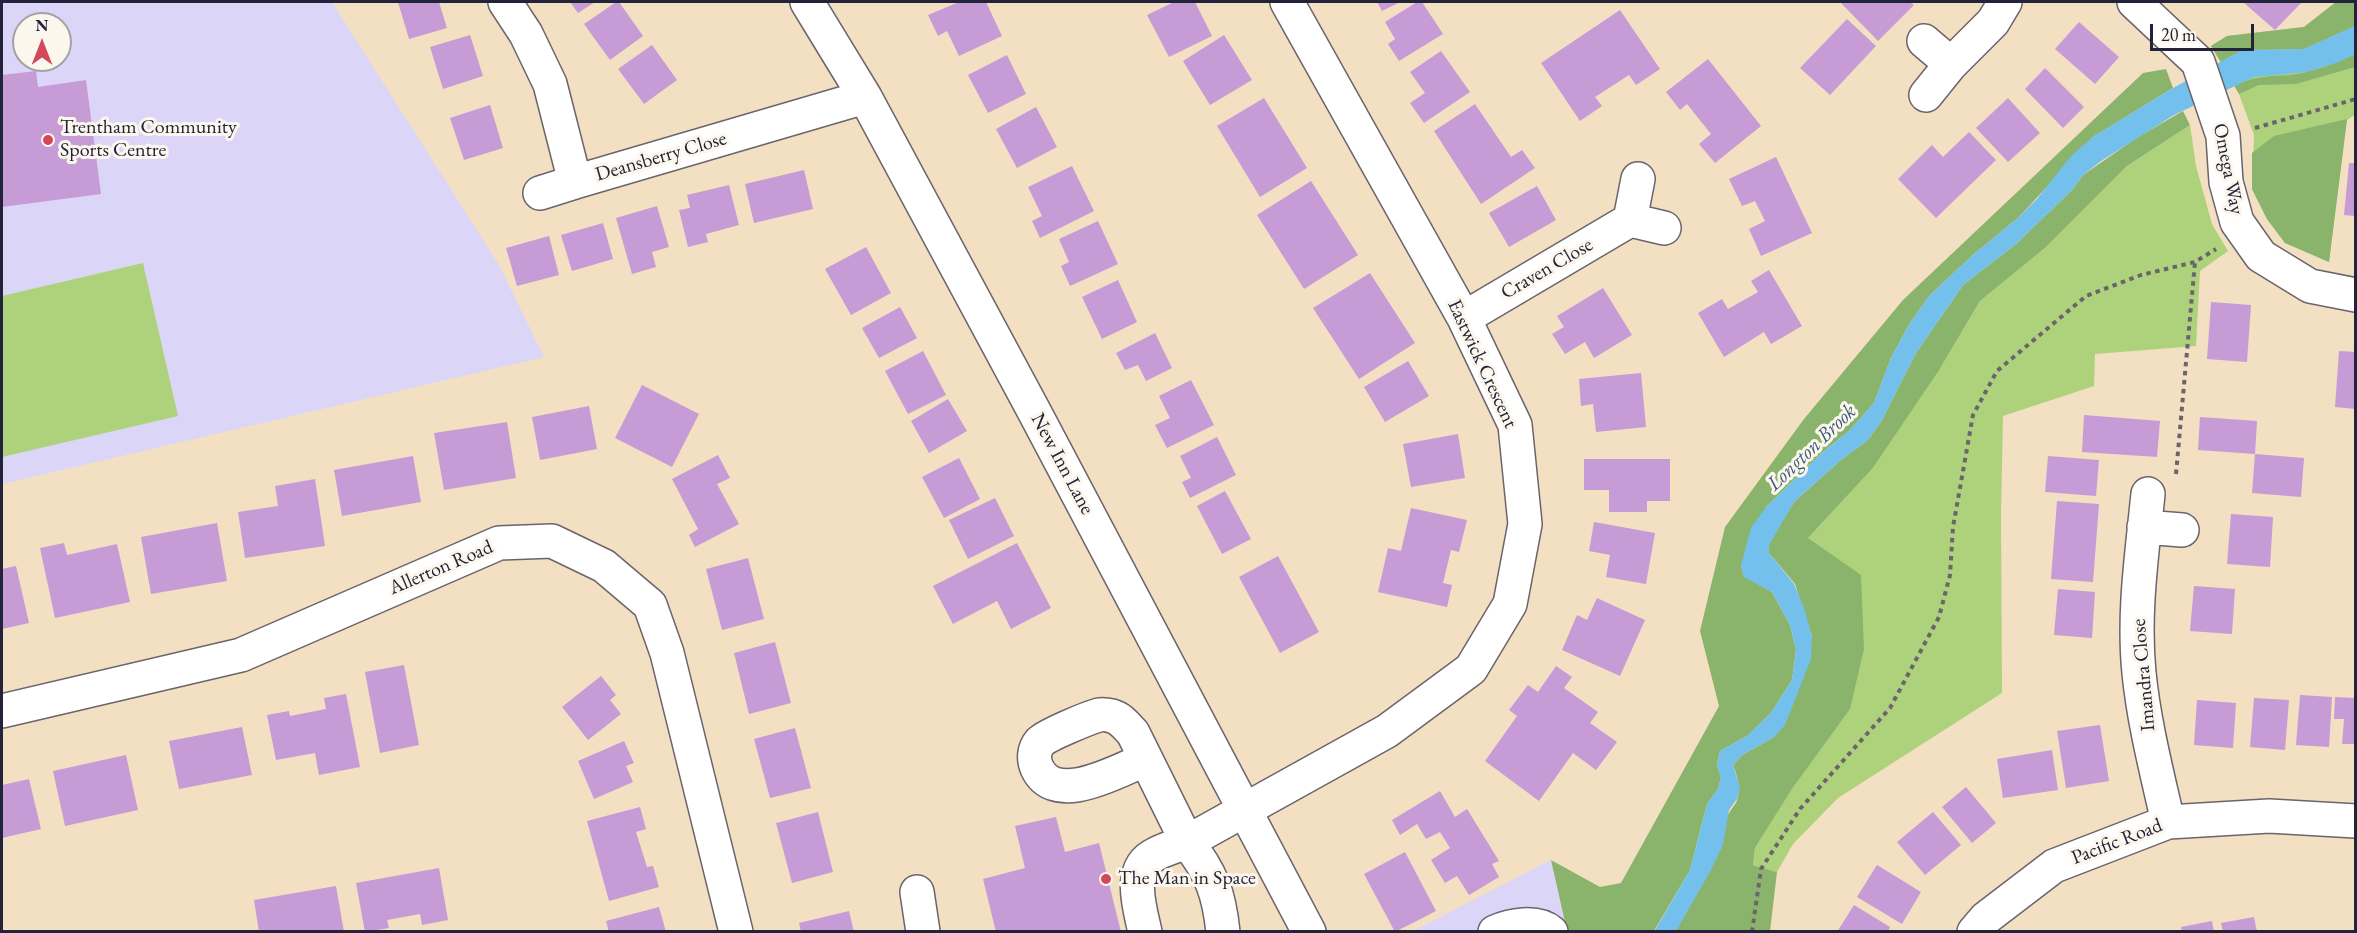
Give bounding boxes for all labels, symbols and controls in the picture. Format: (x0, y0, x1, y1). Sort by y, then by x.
north arrow (12, 12, 72, 72)
scale bar (2153, 12, 2256, 50)
text: N (36, 15, 48, 36)
text: 20 m (2161, 23, 2196, 46)
place label: Trentham Community Sports Centre (60, 116, 237, 163)
street label: Omega Way (2207, 121, 2249, 217)
street label: Deansberry Close (593, 127, 729, 187)
marker: Trentham Community Sports Centre (41, 133, 55, 147)
street label: Craven Close (1497, 233, 1597, 305)
street label: Eastwick Crescent (1442, 296, 1522, 432)
water label: Longton Brook (1762, 399, 1862, 497)
street label: New Inn Lane (1025, 409, 1099, 519)
street label: Allerton Road (385, 535, 497, 601)
street label: Imandra Close (2127, 618, 2161, 732)
street label: Pacific Road (2068, 814, 2166, 870)
place label: The Man in Space (1118, 867, 1256, 891)
marker: The Man in Space (1099, 872, 1113, 886)

